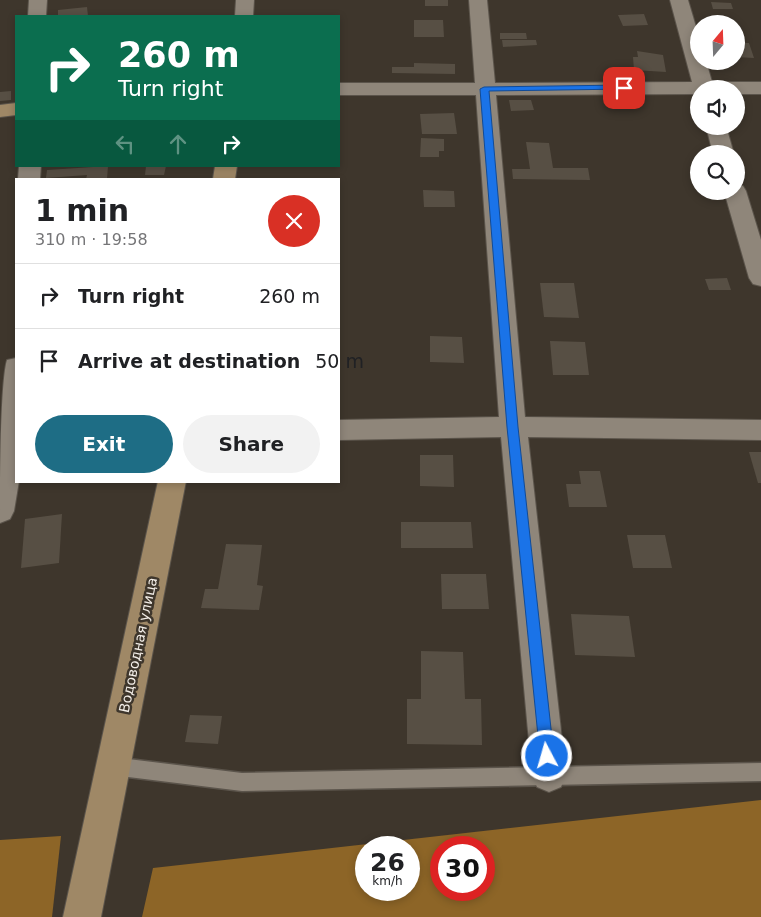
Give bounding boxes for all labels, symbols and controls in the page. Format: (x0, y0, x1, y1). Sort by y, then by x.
north arrow (690, 15, 745, 70)
map controls (690, 15, 745, 200)
icon: right (35, 35, 100, 100)
text: 260 m (118, 35, 240, 75)
pin (603, 67, 645, 109)
icon: arrive (610, 74, 638, 102)
text: Turn right (118, 76, 223, 101)
button: sound (690, 80, 745, 135)
icon: left (111, 130, 139, 158)
icon: ahead (164, 130, 192, 158)
icon: right (217, 130, 245, 158)
button: search (690, 145, 745, 200)
text: 1 min (35, 193, 129, 228)
button: close (268, 195, 320, 247)
text: 310 m · 19:58 (35, 230, 148, 249)
icon: right (35, 282, 63, 310)
text: Turn right (78, 285, 184, 307)
text: 260 m (259, 285, 320, 307)
icon: arrive (35, 347, 63, 375)
text: Arrive at destination (78, 350, 300, 372)
text: 50 m (315, 350, 364, 372)
button: Exit (35, 415, 173, 473)
button: Share (183, 415, 320, 473)
street label: Водоводная улица (116, 576, 160, 714)
position arrow (520, 729, 572, 781)
speed limit sign: 30 (430, 836, 495, 901)
text: 26 (370, 848, 405, 877)
text: km/h (372, 874, 403, 888)

